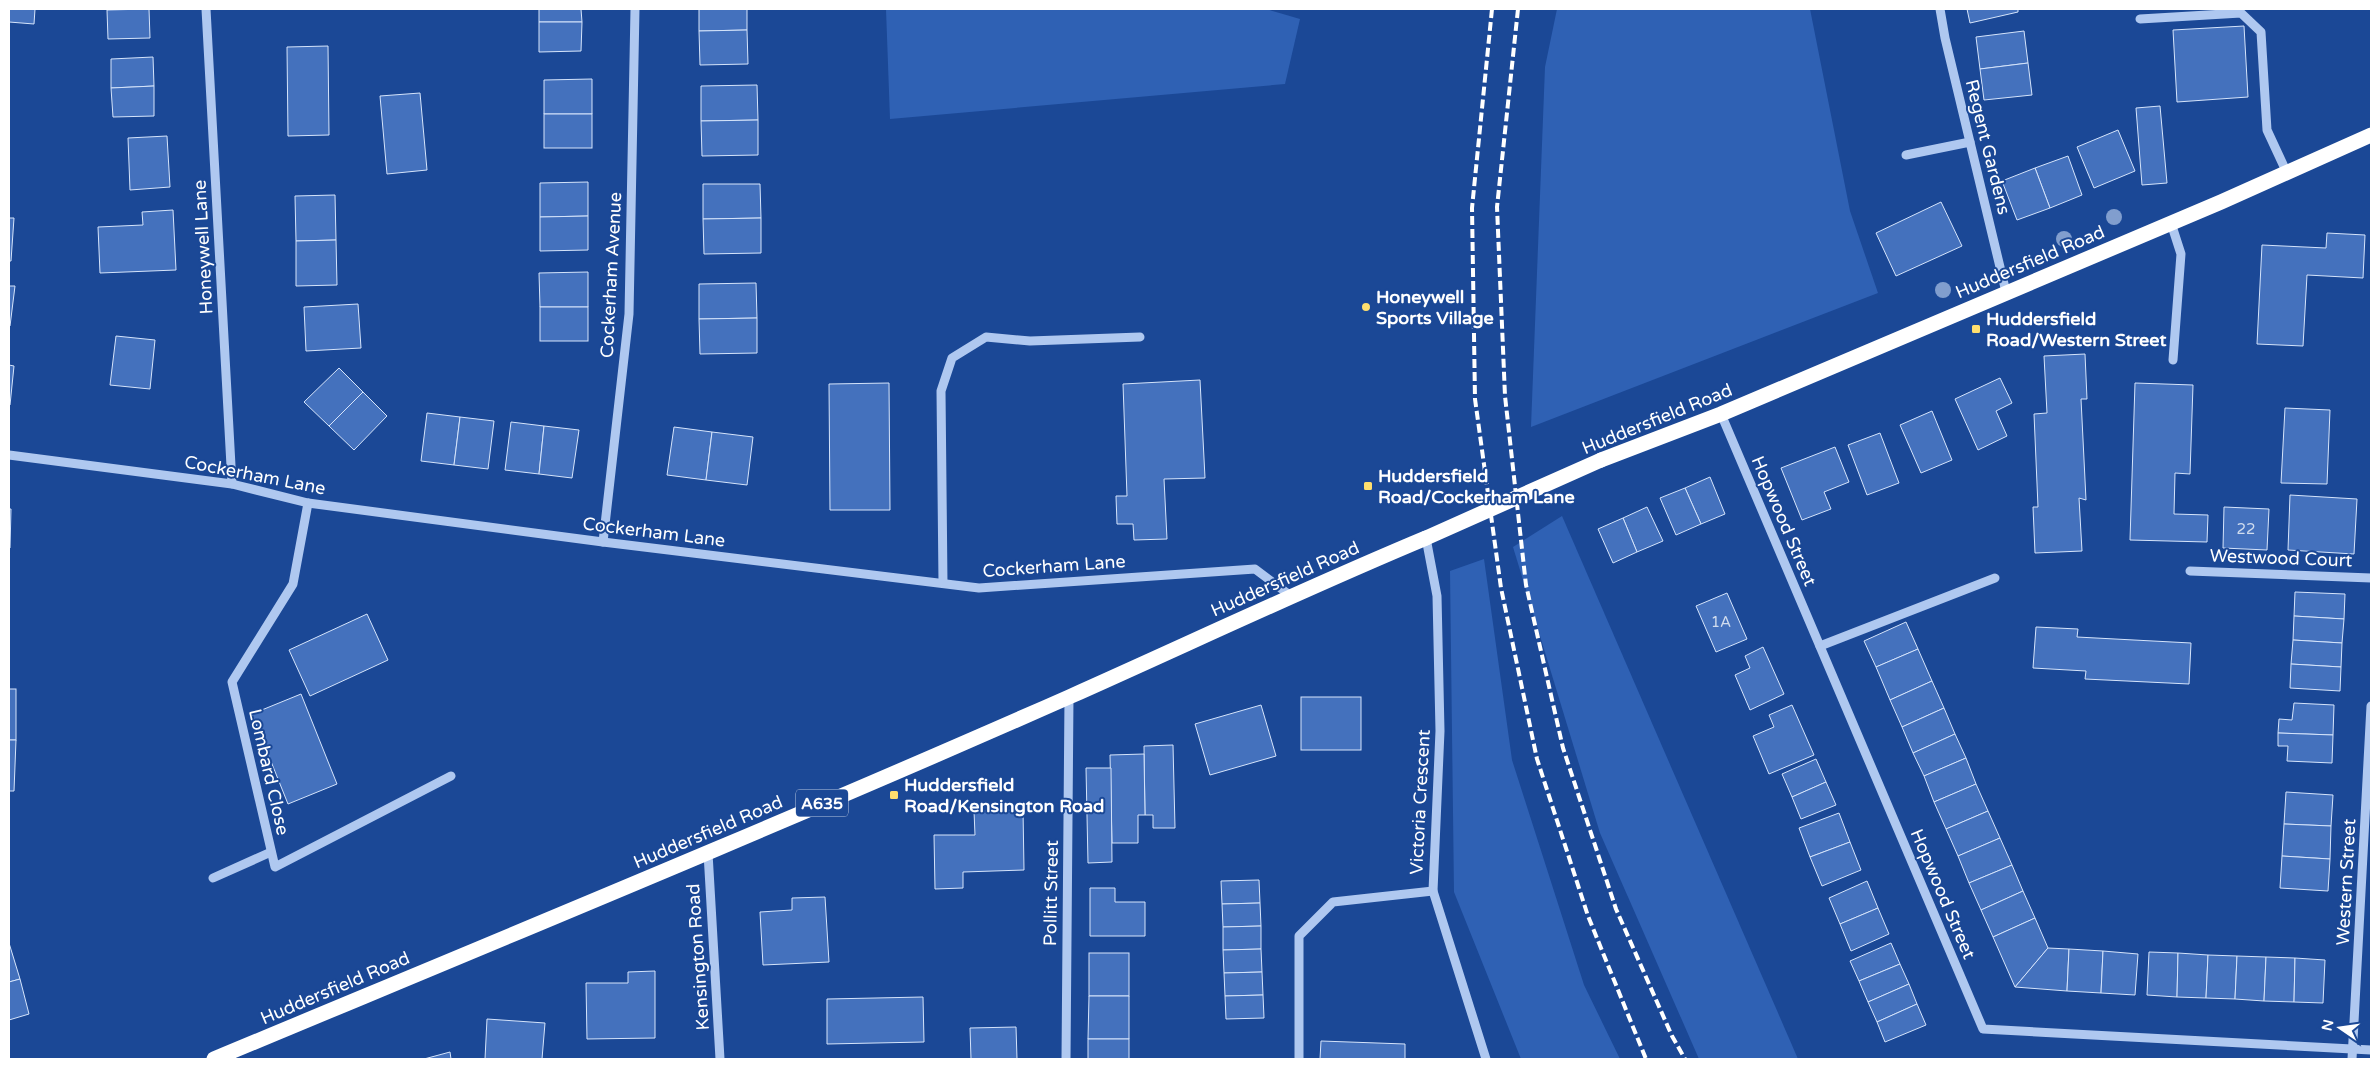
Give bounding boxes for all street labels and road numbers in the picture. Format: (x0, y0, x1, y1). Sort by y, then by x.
street label: Regent Gardens (1961, 77, 2015, 217)
street label: Honeywell Lane (188, 179, 218, 315)
street label: Cockerham Avenue (596, 191, 626, 359)
street label: Huddersfield Road (1952, 221, 2108, 303)
street label: Huddersfield Road (1579, 379, 1735, 459)
street label: Cockerham Lane (183, 451, 327, 499)
street label: Hopwood Street (1747, 453, 1821, 589)
street label: Cockerham Lane (581, 512, 727, 552)
street label: Huddersfield Road (1207, 536, 1363, 622)
street label: Westwood Court (2209, 545, 2353, 571)
street label: Cockerham Lane (982, 550, 1126, 582)
street label: Lombard Close (244, 707, 294, 837)
street label: Victoria Crescent (1405, 729, 1435, 875)
road number: A635 (796, 790, 848, 816)
street label: Huddersfield Road (630, 791, 786, 873)
street label: Western Street (2332, 818, 2360, 946)
street label: Hopwood Street (1906, 826, 1980, 962)
street label: Pollitt Street (1039, 840, 1063, 946)
street label: Kensington Road (682, 883, 714, 1031)
street label: Huddersfield Road (257, 947, 413, 1029)

